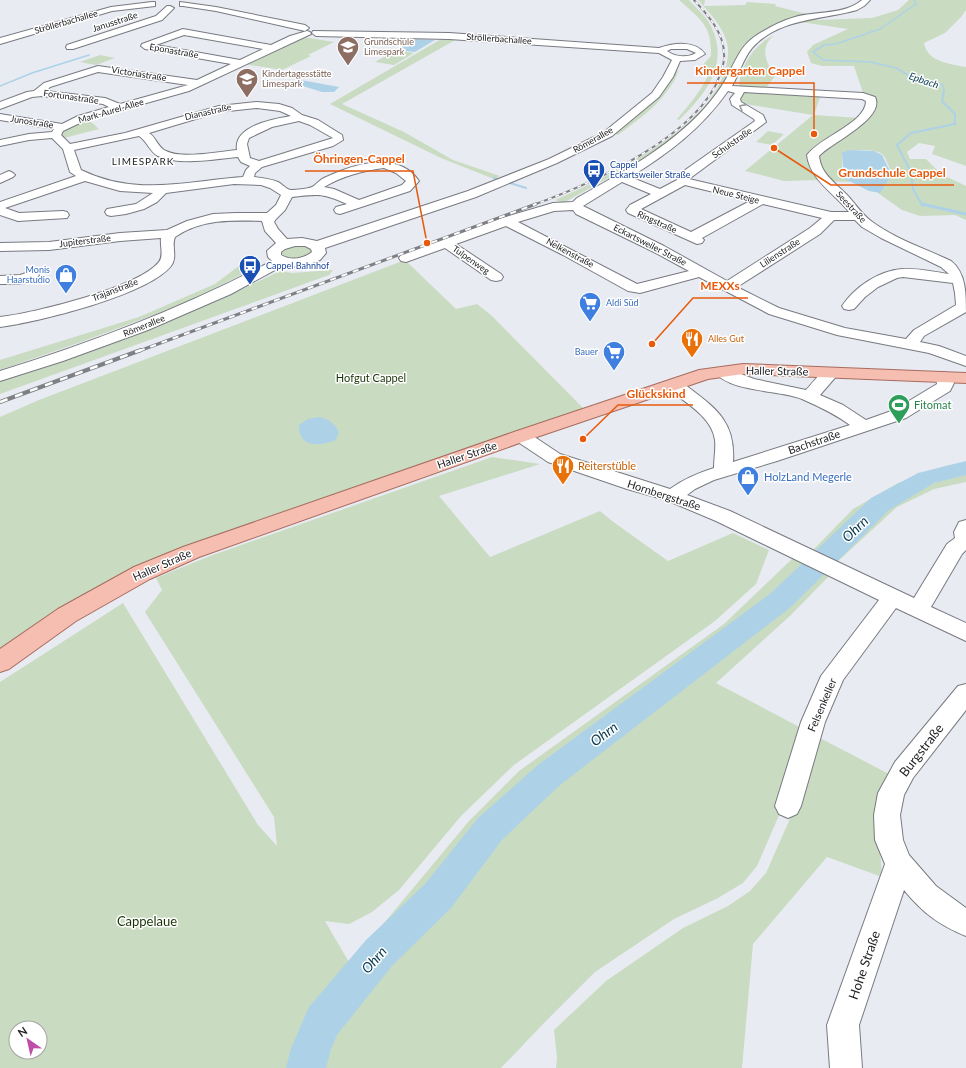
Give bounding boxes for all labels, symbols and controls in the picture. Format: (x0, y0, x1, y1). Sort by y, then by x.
street label: Ströllerbachallee (33, 7, 99, 36)
street label: Janusstraße (91, 9, 139, 34)
street label: Ströllerbachallee (466, 31, 532, 46)
school or university icon: Grundschule Limespark (335, 34, 361, 67)
place label: Grundschule Limespark (364, 36, 414, 57)
street label: Eponastraße (149, 41, 200, 60)
callout: Kindergarten Cappel (687, 59, 814, 83)
text: Kindergarten Cappel (695, 63, 805, 78)
street label: Victoriastraße (111, 64, 168, 83)
school or university icon: Kindertagesstätte Limespark (234, 66, 260, 99)
place label: Kindertagesstätte Limespark (262, 68, 332, 89)
water label: Epbach (908, 69, 940, 91)
street label: Fortunastraße (43, 87, 100, 106)
street label: Mark-Aurel-Allee (77, 96, 145, 125)
street label: Dianastraße (183, 101, 233, 122)
one-way arrow (739, 104, 746, 111)
street label: Junostraße (10, 113, 55, 130)
street label: Römerallee (571, 124, 615, 155)
street label: Schulstraße (710, 125, 754, 160)
callout: Öhringen-Cappel (305, 147, 413, 171)
text: Öhringen-Cappel (313, 151, 405, 166)
district label: LIMESPARK (112, 155, 174, 167)
bus stop icon: Cappel Eckartsweiler Straße (581, 157, 607, 190)
place label: Cappel Eckartsweiler Straße (610, 159, 691, 180)
callout: Grundschule Cappel (831, 161, 954, 185)
text: Grundschule Cappel (838, 165, 946, 180)
street label: Neue Steige (712, 183, 761, 206)
street label: Seestraße (834, 189, 869, 225)
street label: Ringstraße (636, 208, 679, 235)
street label: Eckartsweiler Straße (612, 221, 689, 268)
street label: Jupiterstraße (59, 232, 112, 249)
street label: Nelkenstraße (544, 235, 596, 270)
street label: Lilienstraße (758, 235, 802, 270)
street label: Tulpenweg (451, 243, 492, 277)
bus stop icon: Cappel Bahnhof (237, 253, 263, 286)
place label: Cappel Bahnhof (266, 260, 330, 271)
shop icon: Monis Haarstudio (53, 262, 79, 295)
place label: Monis Haarstudio (7, 264, 50, 285)
callout: MEXXs (693, 274, 748, 298)
street label: Trajanstraße (90, 276, 140, 303)
text: MEXXs (700, 278, 740, 293)
supermarket icon: Aldi Süd (577, 290, 603, 323)
place label: Aldi Süd (606, 297, 639, 308)
street label: Römerallee (121, 312, 167, 339)
restaurant icon: Alles Gut (679, 326, 705, 359)
place label: Alles Gut (708, 333, 745, 344)
supermarket icon: Bauer (601, 339, 627, 372)
place label: Bauer (575, 346, 599, 357)
street label: Haller Straße (746, 363, 809, 378)
park label: Hofgut Cappel (336, 371, 406, 384)
callout: Glückskind (618, 381, 693, 405)
text: Glückskind (627, 386, 686, 401)
sports icon: Fitomat (886, 392, 912, 425)
place label: Fitomat (914, 398, 951, 411)
street label: Bachstraße (786, 427, 842, 456)
street label: Haller Straße (435, 438, 499, 471)
restaurant icon: Reiterstüble (550, 453, 576, 486)
place label: Reiterstüble (578, 459, 636, 472)
shop icon: HolzLand Megerle (735, 464, 761, 497)
place label: HolzLand Megerle (764, 470, 852, 483)
street label: Hornbergstraße (626, 477, 703, 513)
water label: Ohrn (838, 512, 871, 545)
street label: Haller Straße (131, 546, 193, 583)
street label: Felsenkeller (804, 676, 839, 734)
water label: Ohrn (587, 718, 621, 749)
street label: Burgstraße (895, 720, 947, 780)
park label: Cappelaue (117, 913, 177, 929)
street label: Hohe Straße (845, 928, 883, 1001)
water label: Ohrn (357, 943, 390, 977)
north arrow (8, 1020, 48, 1060)
text: N (15, 1024, 29, 1039)

